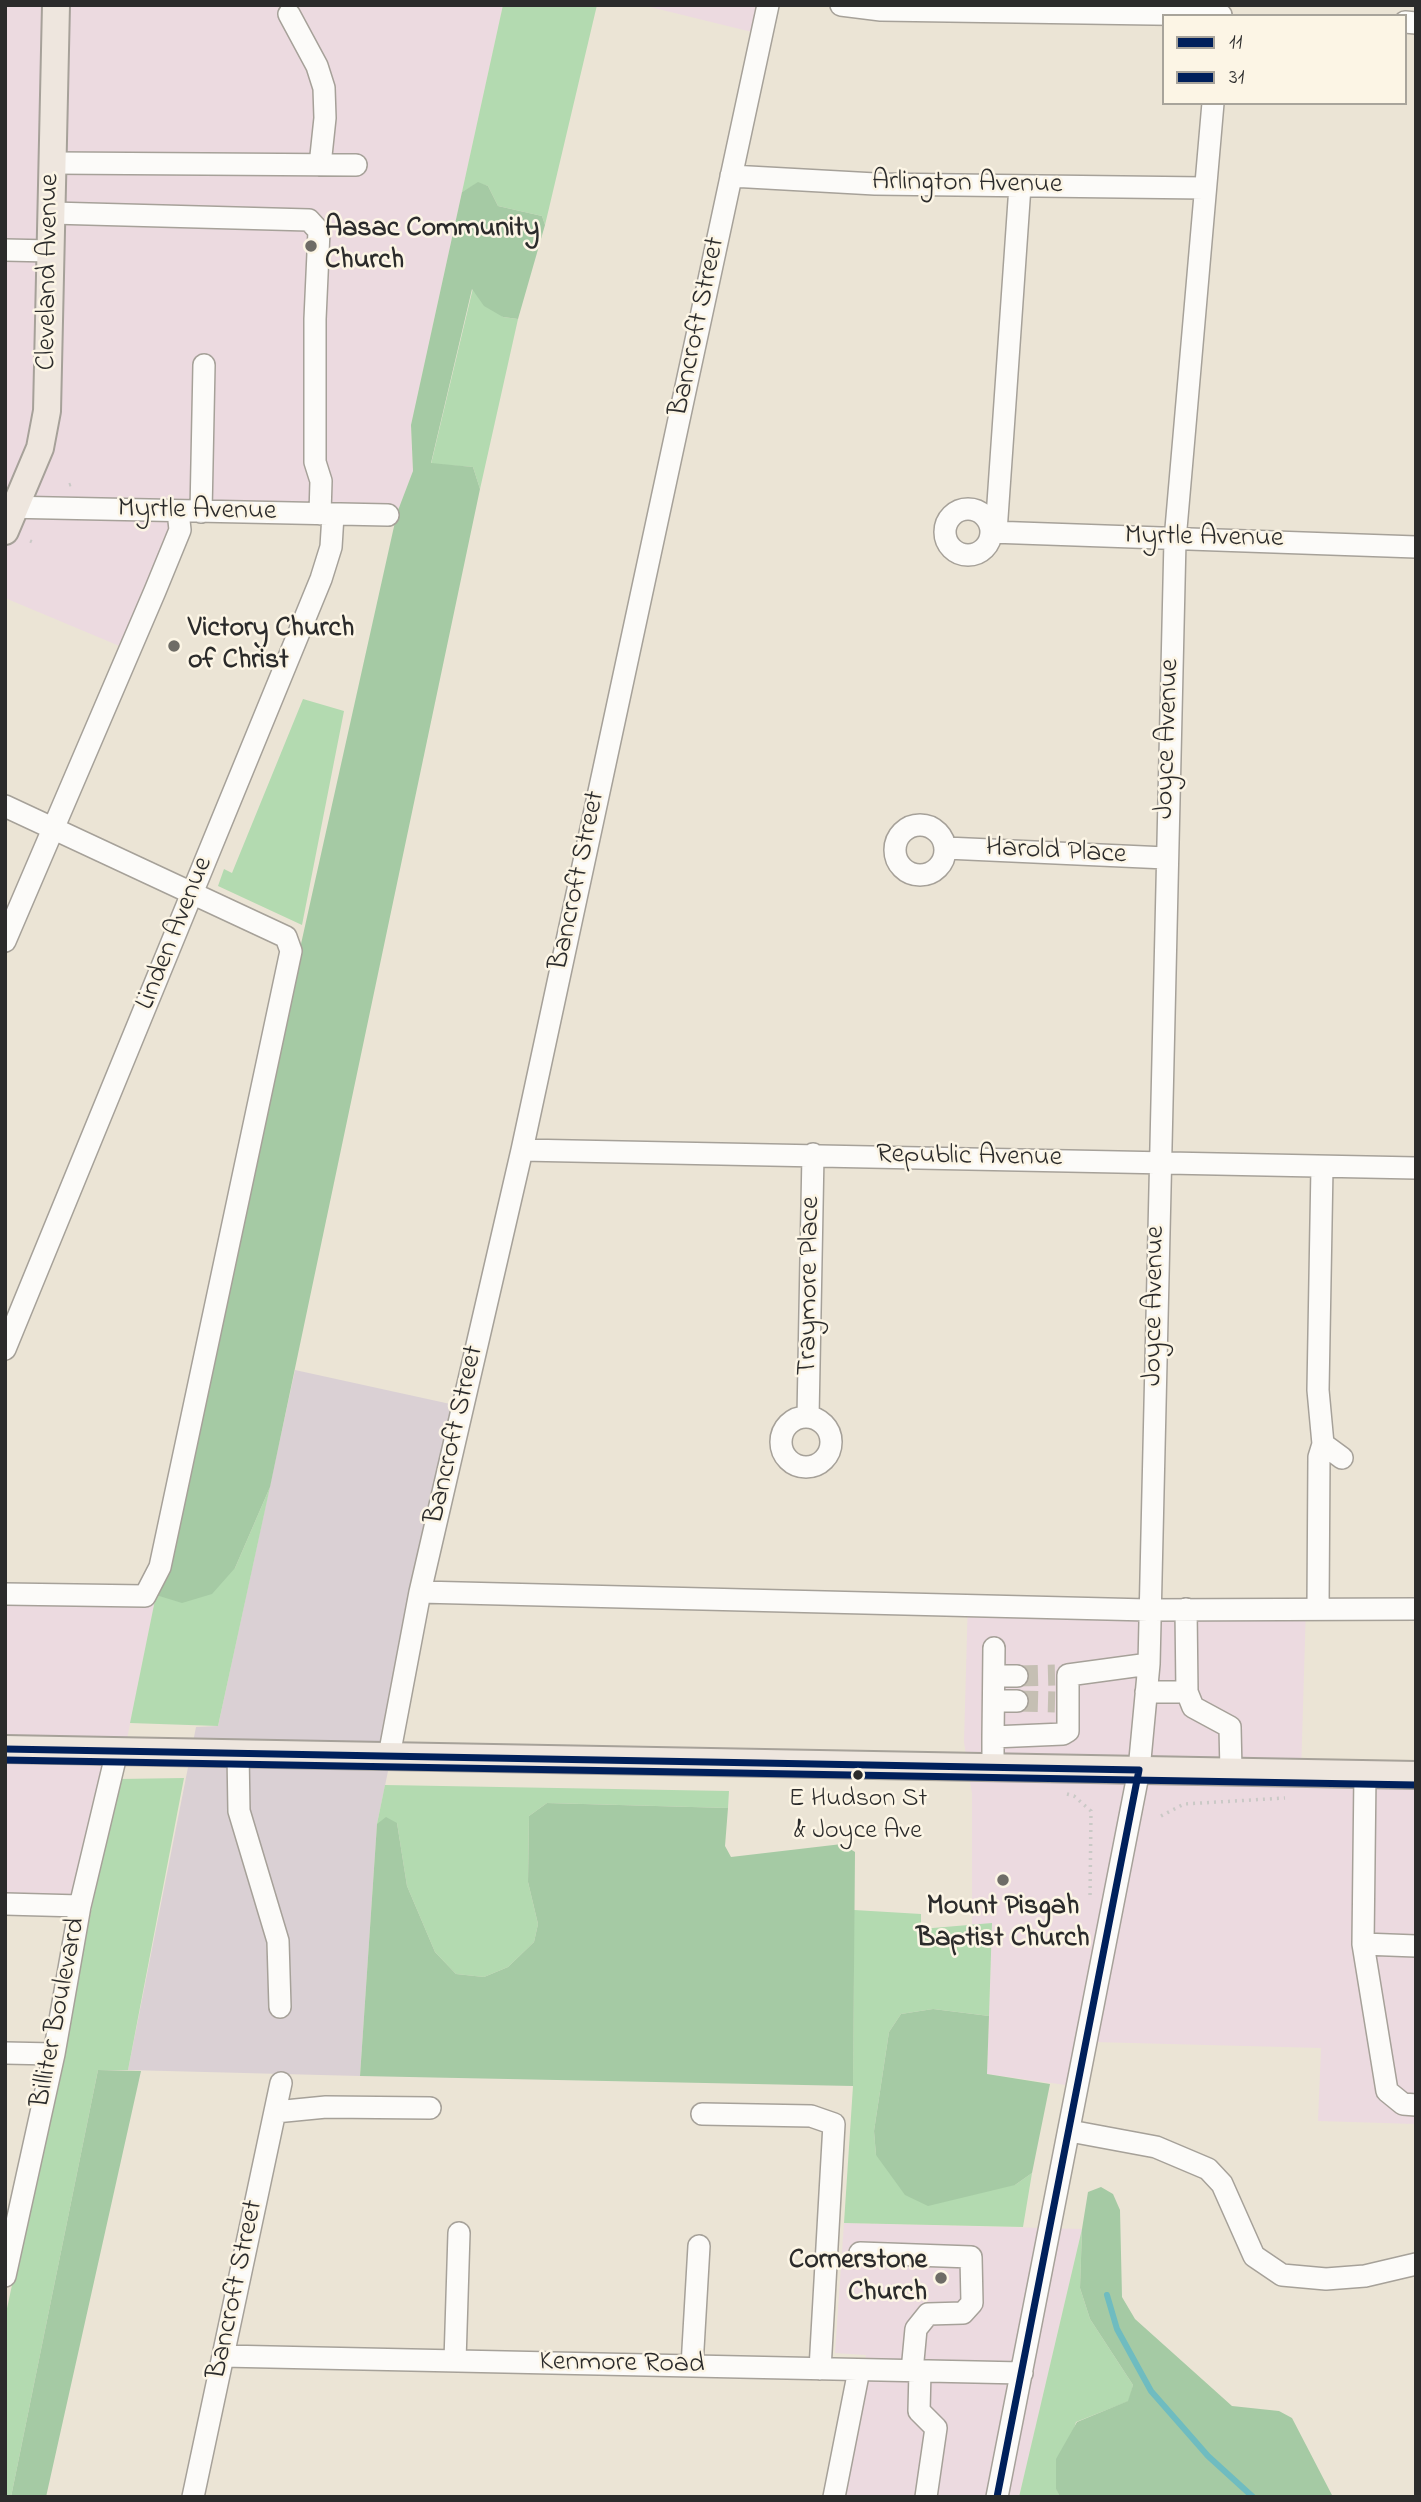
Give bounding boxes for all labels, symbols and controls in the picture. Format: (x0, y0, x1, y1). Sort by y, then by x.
legend (1162, 14, 1407, 105)
text: 11 (1229, 28, 1242, 58)
text: 31 (1229, 63, 1244, 93)
street label: Arlington Avenue (871, 167, 1063, 203)
street label: Cleveland Avenue (31, 173, 69, 371)
place label: Aasac Community Church (325, 213, 539, 279)
street label: Bancroft Street (664, 234, 734, 420)
marker: Aasac Community Church (303, 238, 319, 254)
street label: Myrtle Avenue (117, 494, 277, 530)
street label: Myrtle Avenue (1124, 521, 1284, 557)
place label: Victory Church of Christ (188, 613, 354, 679)
marker: Victory Church of Christ (166, 638, 182, 654)
street label: Joyce Avenue (1149, 658, 1189, 820)
street label: Bancroft Street (544, 788, 614, 974)
street label: Harold Place (985, 833, 1127, 873)
street label: Linden Avenue (130, 853, 222, 1015)
street label: Republic Avenue (876, 1140, 1062, 1176)
street label: Traymore Place (793, 1196, 829, 1376)
street label: Joyce Avenue (1138, 1226, 1174, 1386)
street label: Bancroft Street (419, 1342, 493, 1528)
marker: E Hudson St & Joyce Ave (851, 1768, 865, 1782)
place label: E Hudson St & Joyce Ave (789, 1785, 927, 1846)
marker: Mount Pisgah Baptist Church (995, 1872, 1011, 1888)
place label: Mount Pisgah Baptist Church (916, 1891, 1090, 1957)
street label: Billiter Boulevard (25, 1915, 95, 2111)
street label: Bancroft Street (202, 2197, 272, 2383)
place label: Cornerstone Church (789, 2245, 927, 2311)
marker: Cornerstone Church (933, 2270, 949, 2286)
street label: Kenmore Road (539, 2347, 705, 2383)

